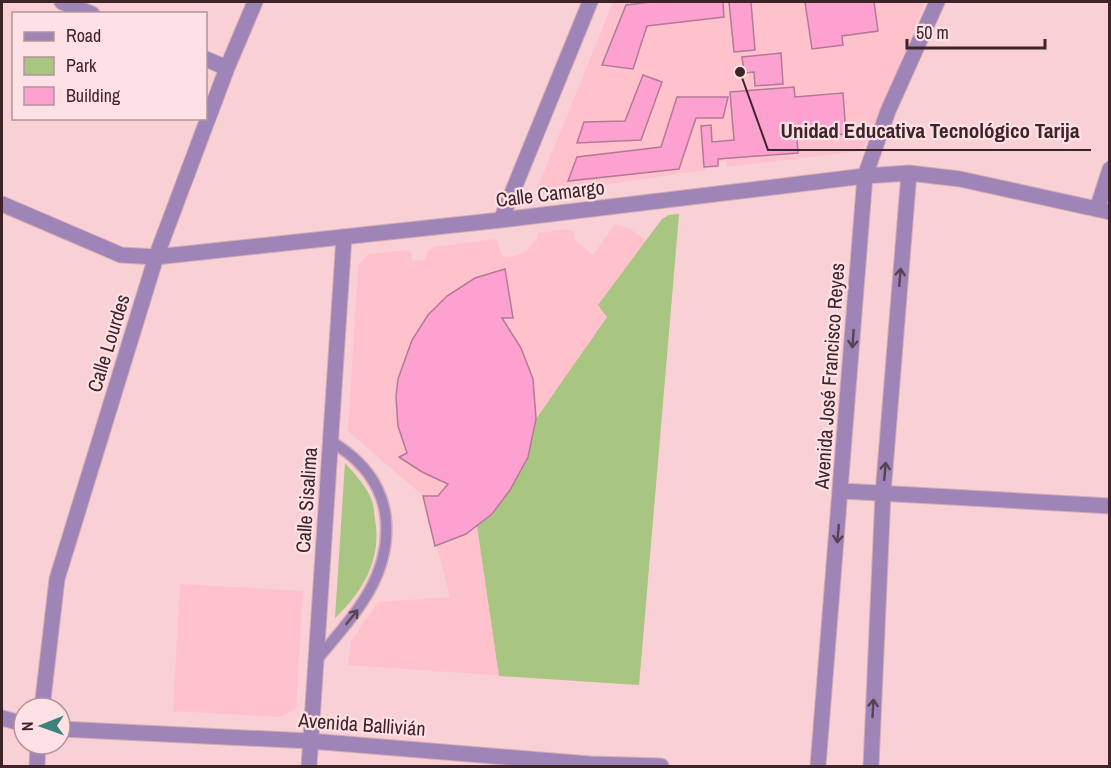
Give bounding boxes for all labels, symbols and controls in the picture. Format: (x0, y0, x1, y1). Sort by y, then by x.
legend (12, 12, 207, 120)
scale bar (907, 12, 1045, 50)
text: 50 m (916, 20, 949, 45)
text: Road (66, 23, 101, 48)
text: Park (66, 53, 97, 78)
text: Building (66, 83, 121, 108)
callout: Unidad Educativa Tecnológico Tarija (768, 111, 1091, 150)
text: Unidad Educativa Tecnológico Tarija (781, 116, 1080, 145)
street label: Calle Camargo (494, 173, 606, 213)
street label: Avenida José Francisco Reyes (808, 262, 850, 491)
one-way arrow (895, 268, 906, 287)
street label: Calle Lourdes (80, 291, 136, 395)
one-way arrow (847, 329, 858, 349)
street label: Calle Sisalima (289, 446, 323, 554)
one-way arrow (880, 462, 891, 482)
one-way arrow (832, 523, 843, 543)
one-way arrow (345, 609, 358, 625)
north arrow (12, 696, 72, 756)
one-way arrow (868, 699, 879, 719)
street label: Avenida Ballivián (297, 706, 426, 742)
text: N (16, 721, 38, 731)

